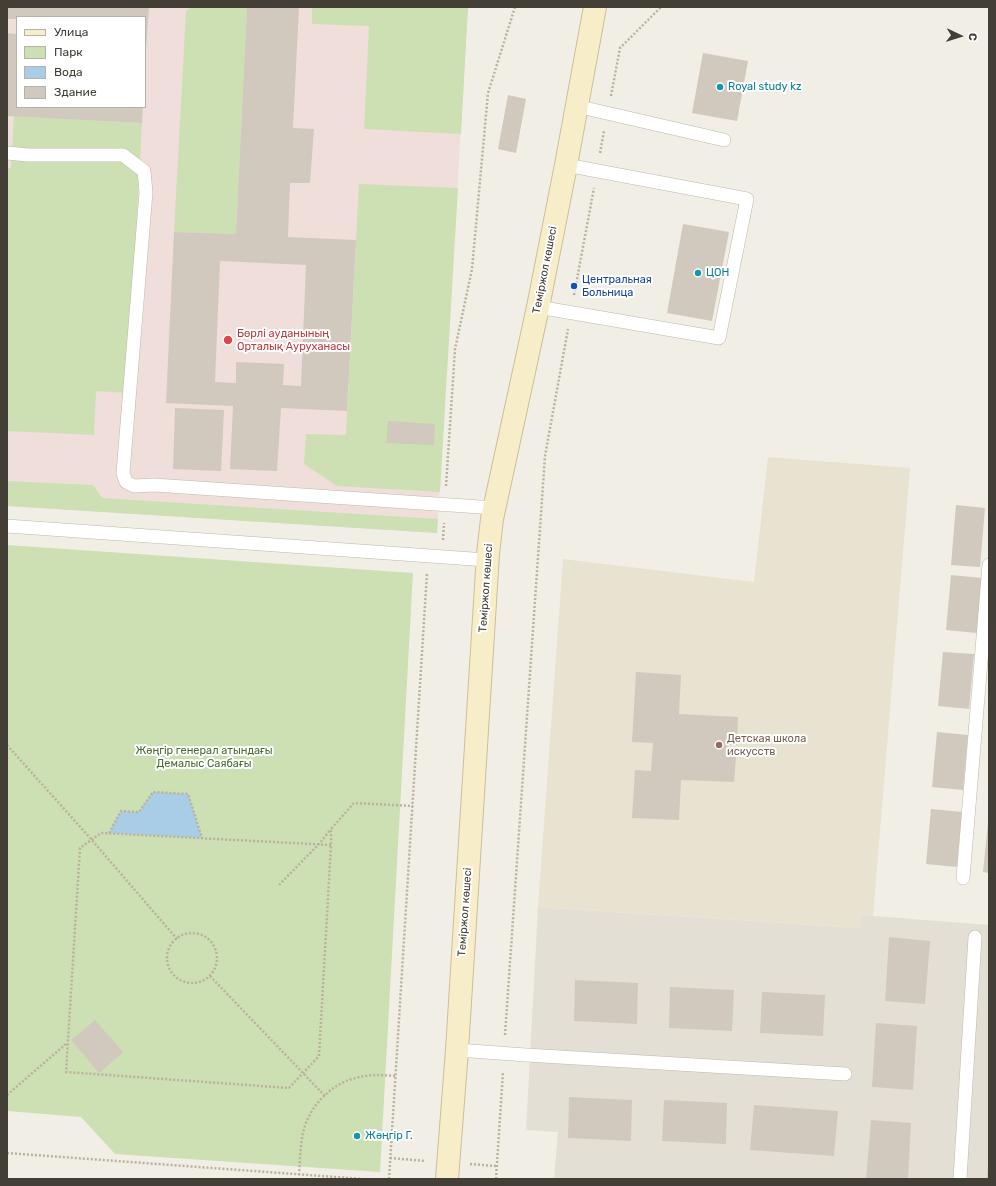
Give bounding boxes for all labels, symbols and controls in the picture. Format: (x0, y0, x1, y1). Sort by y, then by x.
legend (16, 16, 146, 108)
north arrow (940, 16, 980, 56)
text: Улица (54, 25, 88, 39)
text: С (966, 33, 979, 41)
text: Парк (54, 45, 83, 59)
text: Вода (54, 65, 83, 79)
place label: Royal study kz (728, 80, 802, 94)
marker: Royal study kz (715, 82, 725, 92)
text: Здание (54, 85, 97, 99)
street label: Теміржол көшесі (530, 225, 560, 315)
place label: ЦОН (706, 266, 729, 280)
marker: ЦОН (693, 268, 703, 278)
place label: Центральная Больница (582, 273, 652, 299)
marker: Центральная Больница (569, 281, 579, 291)
place label: Бөрлі ауданының Орталық Ауруханасы (237, 327, 350, 353)
marker: Бөрлі ауданының Орталық Ауруханасы (222, 334, 234, 346)
street label: Теміржол көшесі (476, 543, 496, 633)
place label: Детская школа искусств (727, 732, 806, 758)
marker: Детская школа искусств (714, 740, 724, 750)
park label: Жәңгір генерал атындағы Демалыс Саябағы (135, 744, 273, 770)
street label: Теміржол көшесі (455, 867, 475, 957)
place label: Жәңгір Г. (365, 1129, 413, 1143)
marker: Жәңгір Г. (352, 1131, 362, 1141)

